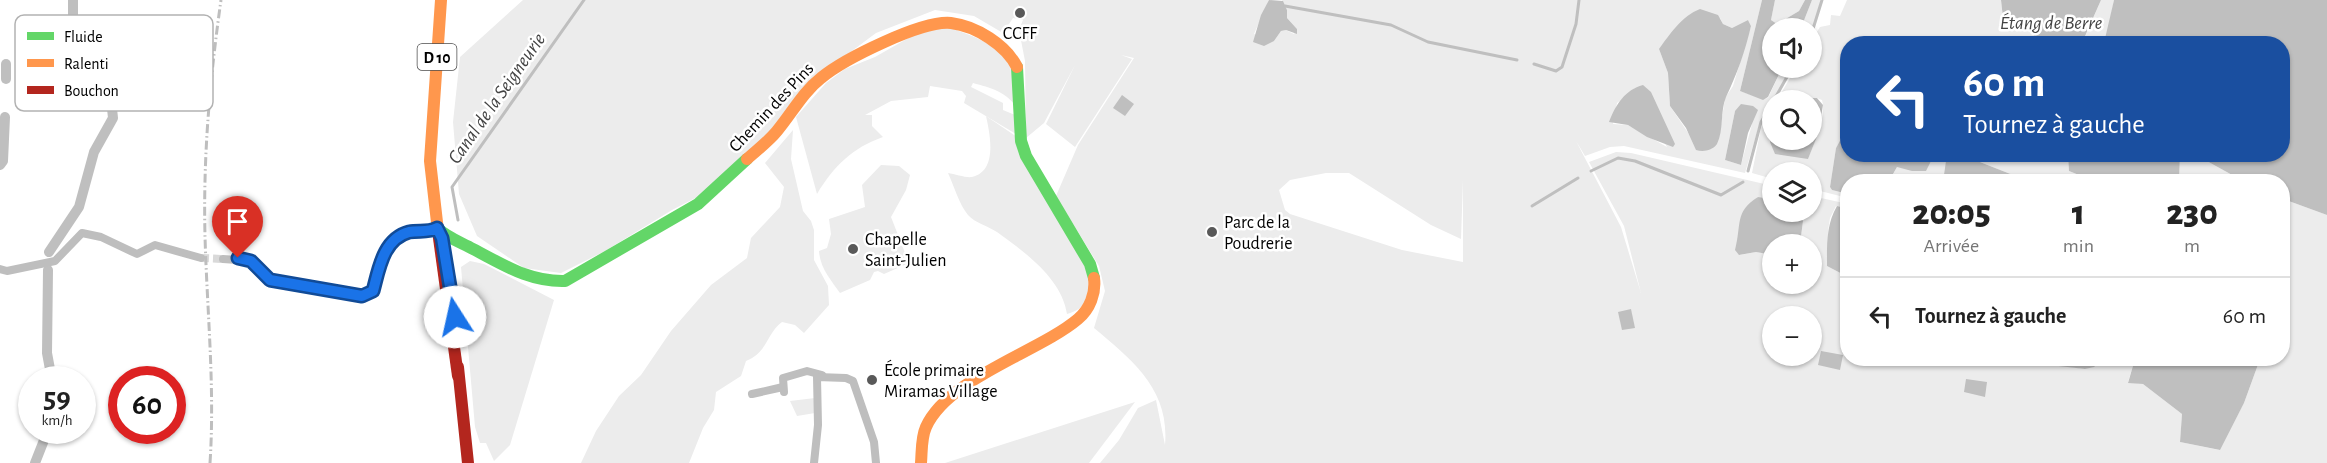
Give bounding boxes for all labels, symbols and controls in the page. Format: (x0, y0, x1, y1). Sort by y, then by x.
marker: CCFF (1013, 6, 1027, 20)
water label: Étang de Berre (2000, 12, 2103, 33)
legend (15, 15, 213, 111)
map controls (1762, 18, 1822, 366)
button: sound (1762, 18, 1822, 78)
place label: CCFF (1003, 25, 1037, 43)
text: Fluide (64, 29, 103, 45)
water label: Canal de la Seigneurie (444, 29, 550, 168)
road number: D 10 (418, 44, 456, 70)
text: Ralenti (64, 56, 109, 72)
street label: Chemin des Pins (726, 60, 818, 156)
icon: left (1864, 60, 1942, 138)
text: 60 m (1963, 62, 2045, 104)
text: Bouchon (64, 83, 119, 99)
button: search (1762, 90, 1822, 150)
text: Tournez à gauche (1963, 111, 2145, 138)
button: layers (1762, 162, 1822, 222)
text: 20:05 (1912, 195, 1991, 231)
text: 1 (2072, 195, 2085, 231)
text: 230 (2166, 195, 2218, 231)
pin (212, 196, 263, 258)
icon: arrive (221, 205, 254, 238)
place label: Parc de la Poudrerie (1224, 214, 1293, 253)
marker: Parc de la Poudrerie (1205, 225, 1219, 239)
place label: Chapelle Saint-Julien (865, 231, 947, 270)
button: + (1762, 234, 1822, 294)
text: Arrivée (1924, 236, 1979, 256)
text: min (2063, 236, 2094, 256)
text: m (2184, 236, 2200, 256)
marker: Chapelle Saint-Julien (846, 242, 860, 256)
position arrow (423, 285, 487, 349)
icon: left (1864, 300, 1897, 333)
text: Tournez à gauche (1915, 305, 2066, 327)
text: 60 m (2223, 305, 2266, 327)
button: − (1762, 306, 1822, 366)
place label: École primaire Miramas Village (884, 359, 997, 401)
speed limit sign: 60 (108, 366, 186, 444)
marker: École primaire Miramas Village (865, 373, 879, 387)
text: 59 (43, 383, 71, 413)
text: km/h (42, 413, 72, 428)

